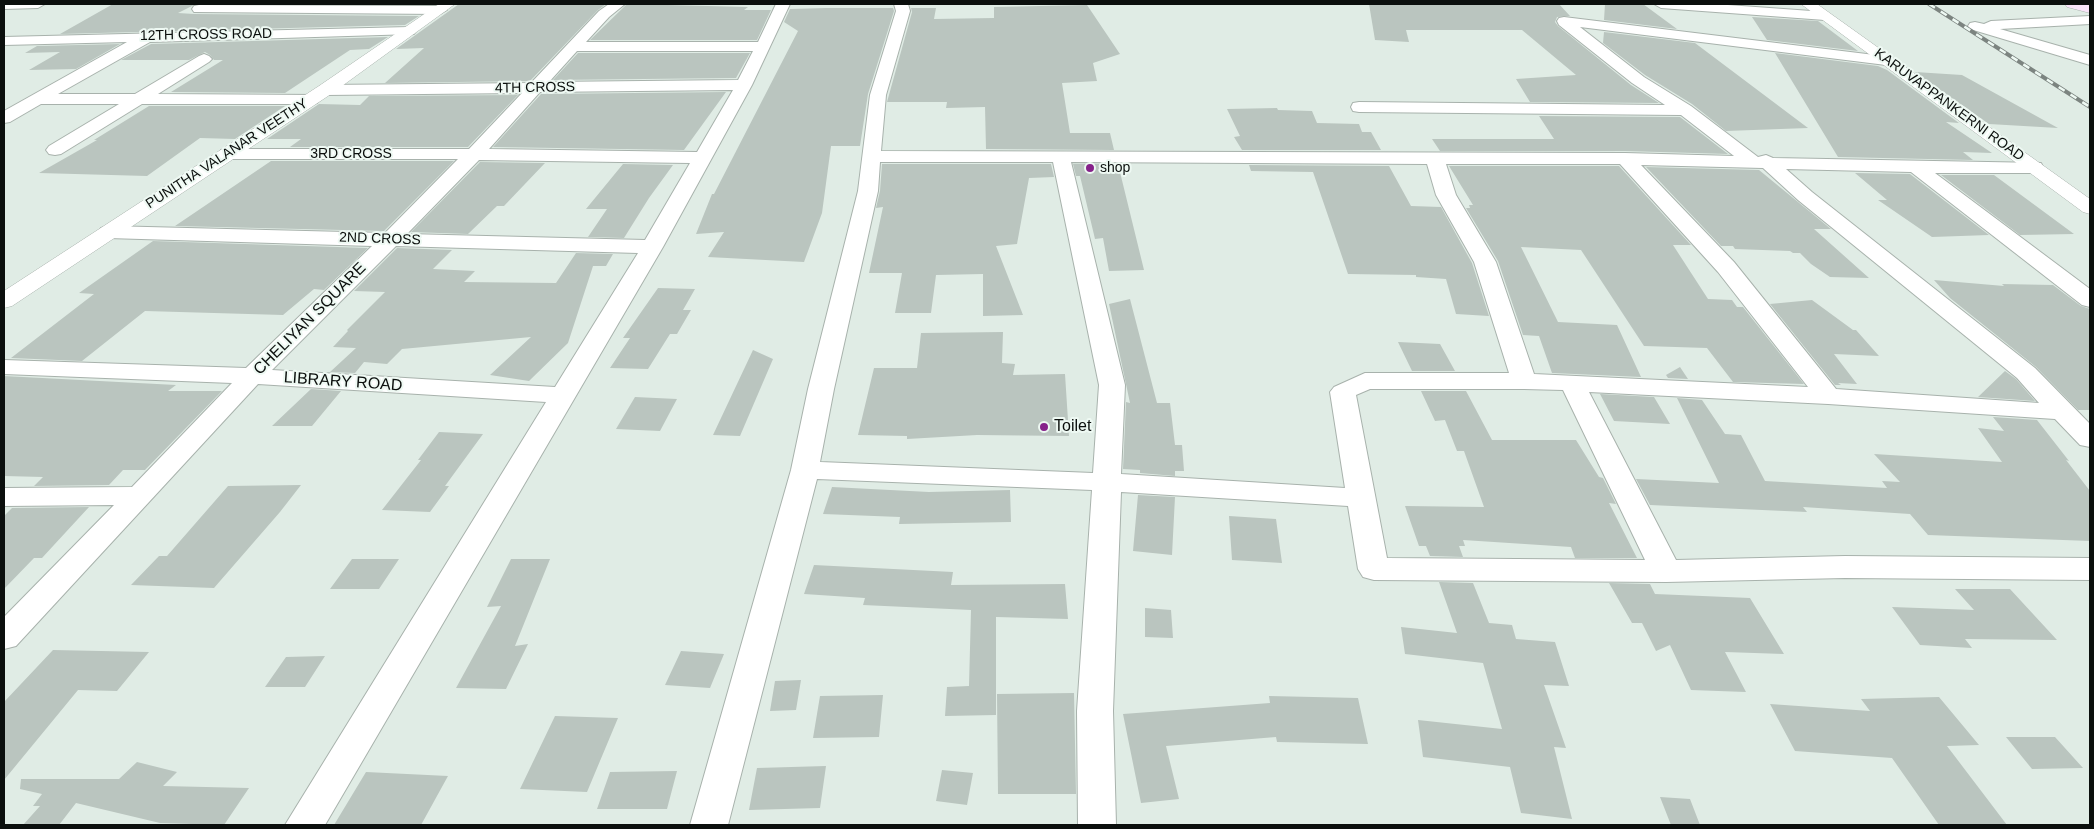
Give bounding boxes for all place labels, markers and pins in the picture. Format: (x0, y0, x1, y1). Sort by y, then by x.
place label: shop (1100, 160, 1130, 176)
marker: shop (1084, 162, 1096, 174)
place label: Toilet (1054, 417, 1091, 437)
marker: Toilet (1038, 421, 1050, 433)

